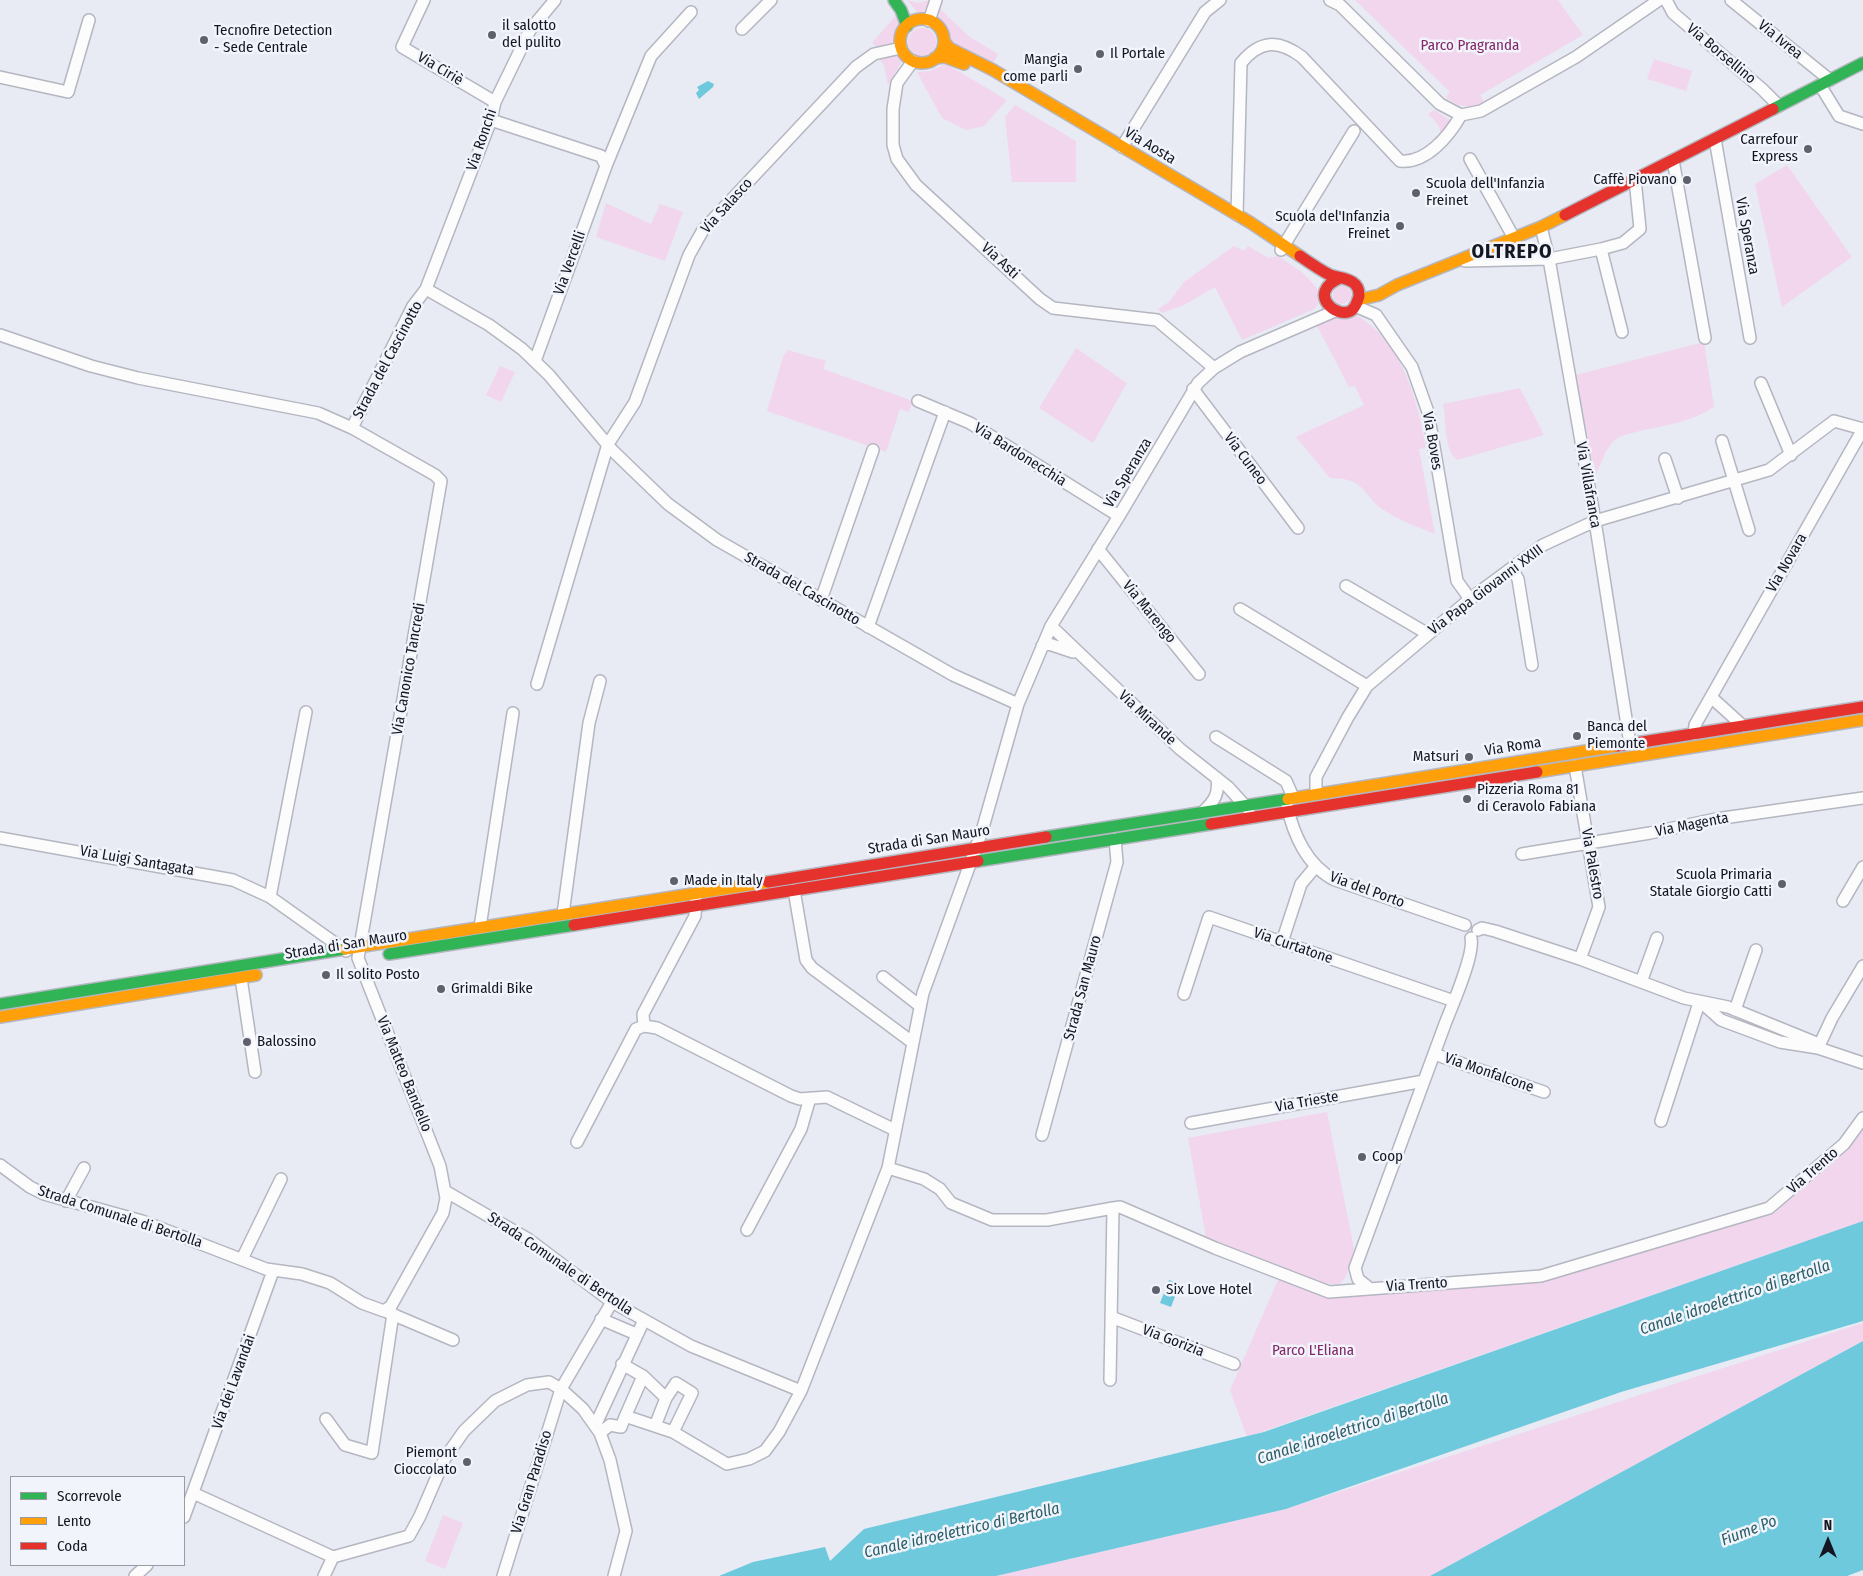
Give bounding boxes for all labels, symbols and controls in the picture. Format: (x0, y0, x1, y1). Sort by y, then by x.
place label: il salotto del pulito (502, 17, 561, 52)
street label: Via Ivrea (1754, 17, 1806, 63)
street label: Via Borsellino (1683, 20, 1759, 88)
place label: Tecnofire Detection - Sede Centrale (214, 22, 332, 57)
marker: il salotto del pulito (486, 29, 498, 41)
marker: Tecnofire Detection - Sede Centrale (198, 34, 210, 46)
park label: Parco Pragranda (1421, 37, 1519, 55)
place label: Il Portale (1110, 45, 1165, 63)
street label: Via Ciriè (414, 48, 466, 90)
marker: Il Portale (1094, 48, 1106, 60)
place label: Mangia come parli (1003, 51, 1068, 86)
marker: Mangia come parli (1072, 63, 1084, 75)
street label: Via Ronchi (463, 107, 501, 173)
street label: Via Aosta (1121, 124, 1179, 168)
place label: Carrefour Express (1740, 131, 1798, 166)
marker: Carrefour Express (1802, 143, 1814, 155)
place label: Caffè Piovano (1593, 171, 1677, 189)
marker: Caffè Piovano (1681, 174, 1693, 186)
street label: Via Salasco (697, 175, 757, 237)
place label: Scuola dell'Infanzia Freinet (1426, 175, 1545, 210)
marker: Scuola dell'Infanzia Freinet (1410, 187, 1422, 199)
street label: Via Speranza (1731, 196, 1763, 276)
place label: Scuola del'Infanzia Freinet (1275, 208, 1390, 243)
marker: Scuola del'Infanzia Freinet (1394, 220, 1406, 232)
street label: Via Vercelli (550, 228, 590, 298)
street label: Via Asti (977, 239, 1023, 283)
district label: OLTREPO (1471, 240, 1553, 264)
street label: Strada del Cascinotto (349, 298, 427, 422)
street label: Via Boves (1418, 411, 1446, 471)
street label: Via Bardonecchia (970, 419, 1070, 491)
street label: Via Cuneo (1220, 429, 1270, 489)
street label: Via Speranza (1100, 435, 1156, 511)
street label: Via Villafranca (1572, 441, 1604, 529)
street label: Via Novara (1763, 530, 1811, 596)
street label: Via Papa Giovanni XXIII (1425, 541, 1547, 639)
street label: Strada del Cascinotto (741, 548, 863, 630)
street label: Via Marengo (1118, 577, 1180, 647)
street label: Via Canonico Tancredi (388, 601, 430, 737)
street label: Via Mirande (1114, 687, 1180, 749)
place label: Banca del Piemonte (1587, 718, 1647, 753)
marker: Banca del Piemonte (1571, 730, 1583, 742)
street label: Via Roma (1483, 734, 1543, 760)
place label: Matsuri (1413, 748, 1459, 766)
marker: Matsuri (1463, 751, 1475, 763)
place label: Pizzeria Roma 81 di Ceravolo Fabiana (1477, 781, 1596, 816)
marker: Pizzeria Roma 81 di Ceravolo Fabiana (1461, 793, 1473, 805)
street label: Via Magenta (1654, 809, 1730, 841)
street label: Strada di San Mauro (867, 821, 991, 859)
street label: Via Palestro (1577, 827, 1607, 901)
street label: Via Luigi Santagata (78, 842, 196, 880)
place label: Scuola Primaria Statale Giorgio Catti (1650, 866, 1772, 901)
street label: Via del Porto (1327, 868, 1407, 912)
place label: Made in Italy (684, 872, 763, 890)
marker: Made in Italy (668, 875, 680, 887)
marker: Scuola Primaria Statale Giorgio Catti (1776, 878, 1788, 890)
street label: Via Curtatone (1251, 924, 1335, 968)
street label: Strada di San Mauro (284, 926, 408, 964)
street label: Strada San Mauro (1060, 933, 1106, 1043)
place label: Il solito Posto (336, 966, 420, 984)
marker: Il solito Posto (320, 969, 332, 981)
place label: Grimaldi Bike (451, 980, 533, 998)
marker: Grimaldi Bike (435, 983, 447, 995)
street label: Via Matteo Bandello (373, 1013, 435, 1135)
place label: Balossino (257, 1033, 316, 1051)
marker: Balossino (241, 1036, 253, 1048)
street label: Via Monfalcone (1442, 1049, 1536, 1097)
street label: Via Trieste (1274, 1088, 1340, 1116)
street label: Via Trento (1784, 1144, 1842, 1198)
place label: Coop (1372, 1148, 1403, 1166)
marker: Coop (1356, 1151, 1368, 1163)
street label: Strada Comunale di Bertolla (35, 1182, 205, 1252)
street label: Strada Comunale di Bertolla (484, 1208, 636, 1320)
water label: Canale idroelettrico di Bertolla (1637, 1256, 1833, 1340)
street label: Via Trento (1386, 1274, 1448, 1296)
place label: Six Love Hotel (1166, 1281, 1252, 1299)
marker: Six Love Hotel (1150, 1284, 1162, 1296)
street label: Via Gorizia (1140, 1321, 1206, 1361)
street label: Via dei Lavandai (209, 1332, 259, 1432)
park label: Parco L'Eliana (1272, 1342, 1354, 1360)
water label: Canale idroelettrico di Bertolla (1255, 1389, 1451, 1469)
street label: Via Gran Paradiso (508, 1428, 556, 1536)
place label: Piemont Cioccolato (394, 1444, 457, 1479)
marker: Piemont Cioccolato (461, 1456, 473, 1468)
legend (10, 1476, 185, 1566)
text: Scorrevole (57, 1487, 122, 1505)
water label: Canale idroelettrico di Bertolla (862, 1499, 1062, 1563)
text: Lento (57, 1512, 91, 1530)
water label: Fiume Po (1718, 1512, 1780, 1550)
north arrow (1803, 1516, 1853, 1566)
text: N (1824, 1517, 1832, 1534)
text: Coda (57, 1537, 88, 1555)

